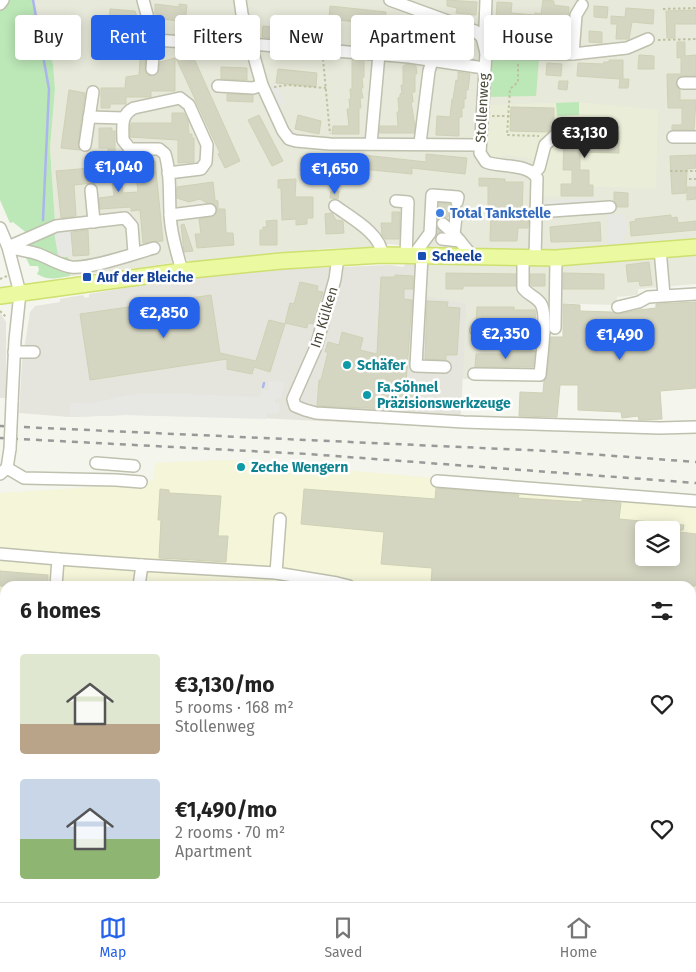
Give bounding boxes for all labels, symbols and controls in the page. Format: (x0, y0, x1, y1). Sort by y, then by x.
chip: Buy (15, 15, 81, 60)
chip: Rent (91, 15, 165, 60)
chip: Filters (175, 15, 260, 60)
chip: New (270, 15, 341, 60)
chip: Apartment (351, 15, 474, 60)
chip: House (484, 15, 571, 60)
street label: Stollenweg (472, 72, 493, 143)
pin: €3,130 (544, 116, 626, 159)
text: €3,130 (562, 123, 608, 142)
pin: €1,040 (78, 150, 160, 193)
pin: €1,650 (294, 152, 376, 195)
text: €1,040 (95, 157, 143, 176)
text: €1,650 (312, 159, 358, 178)
place label: Total Tankstelle (450, 205, 551, 222)
marker: Total Tankstelle (434, 207, 446, 219)
place label: Scheele (432, 248, 482, 265)
marker: Scheele (416, 250, 428, 262)
place label: Auf der Bleiche (96, 269, 194, 286)
marker: Auf der Bleiche (81, 271, 93, 283)
street label: Im Külken (307, 284, 342, 350)
pin: €2,850 (123, 296, 205, 339)
text: €2,850 (140, 303, 188, 322)
pin: €2,350 (465, 318, 547, 360)
pin: €1,490 (579, 318, 661, 361)
text: €2,350 (482, 324, 530, 343)
text: €1,490 (597, 325, 643, 344)
place label: Schäfer (357, 357, 406, 374)
marker: Schäfer (341, 359, 353, 371)
place label: Fa.Söhnel Präzisionswerkzeuge (377, 379, 511, 412)
marker: Fa.Söhnel Präzisionswerkzeuge (361, 389, 373, 401)
place label: Zeche Wengern (251, 459, 348, 476)
marker: Zeche Wengern (235, 461, 247, 473)
map controls (635, 521, 680, 566)
button: layers (635, 521, 680, 566)
icon: filters (648, 597, 676, 625)
text: 6 homes (20, 598, 101, 624)
text: €3,130/mo (175, 672, 275, 698)
icon: home (60, 674, 120, 734)
icon: heart (648, 690, 676, 718)
text: 5 rooms · 168 m² (175, 698, 294, 717)
text: Stollenweg (175, 717, 255, 736)
text: €1,490/mo (175, 797, 277, 823)
icon: home (60, 799, 120, 859)
icon: heart (648, 815, 676, 843)
text: 2 rooms · 70 m² (175, 823, 285, 842)
text: Apartment (175, 842, 252, 861)
tab: Map (99, 914, 127, 961)
tab: Saved (324, 914, 362, 961)
tab: Home (560, 914, 597, 961)

